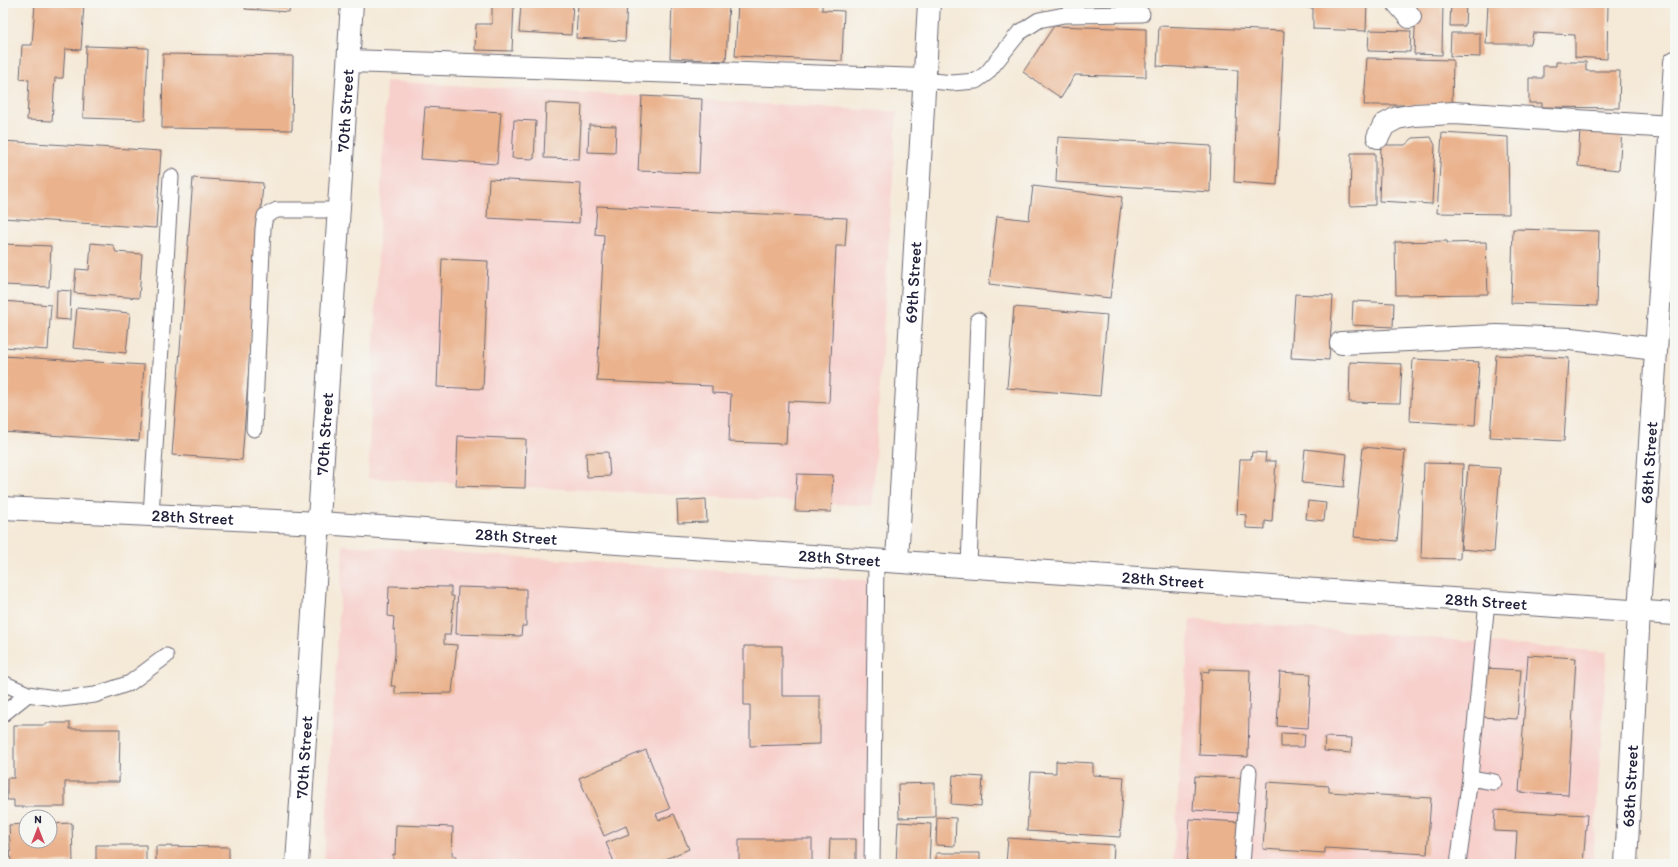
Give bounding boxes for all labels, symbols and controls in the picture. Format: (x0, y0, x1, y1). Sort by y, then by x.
street label: 70th Street (333, 68, 358, 153)
street label: 69th Street (901, 240, 925, 324)
street label: 70th Street (312, 391, 337, 476)
street label: 68th Street (1636, 420, 1661, 504)
street label: 28th Street (151, 505, 235, 529)
street label: 28th Street (474, 523, 559, 549)
street label: 28th Street (798, 545, 882, 571)
street label: 28th Street (1121, 567, 1205, 592)
street label: 28th Street (1444, 589, 1528, 614)
street label: 70th Street (291, 714, 316, 799)
street label: 68th Street (1618, 744, 1642, 828)
north arrow (18, 809, 58, 849)
text: N (34, 813, 42, 826)

